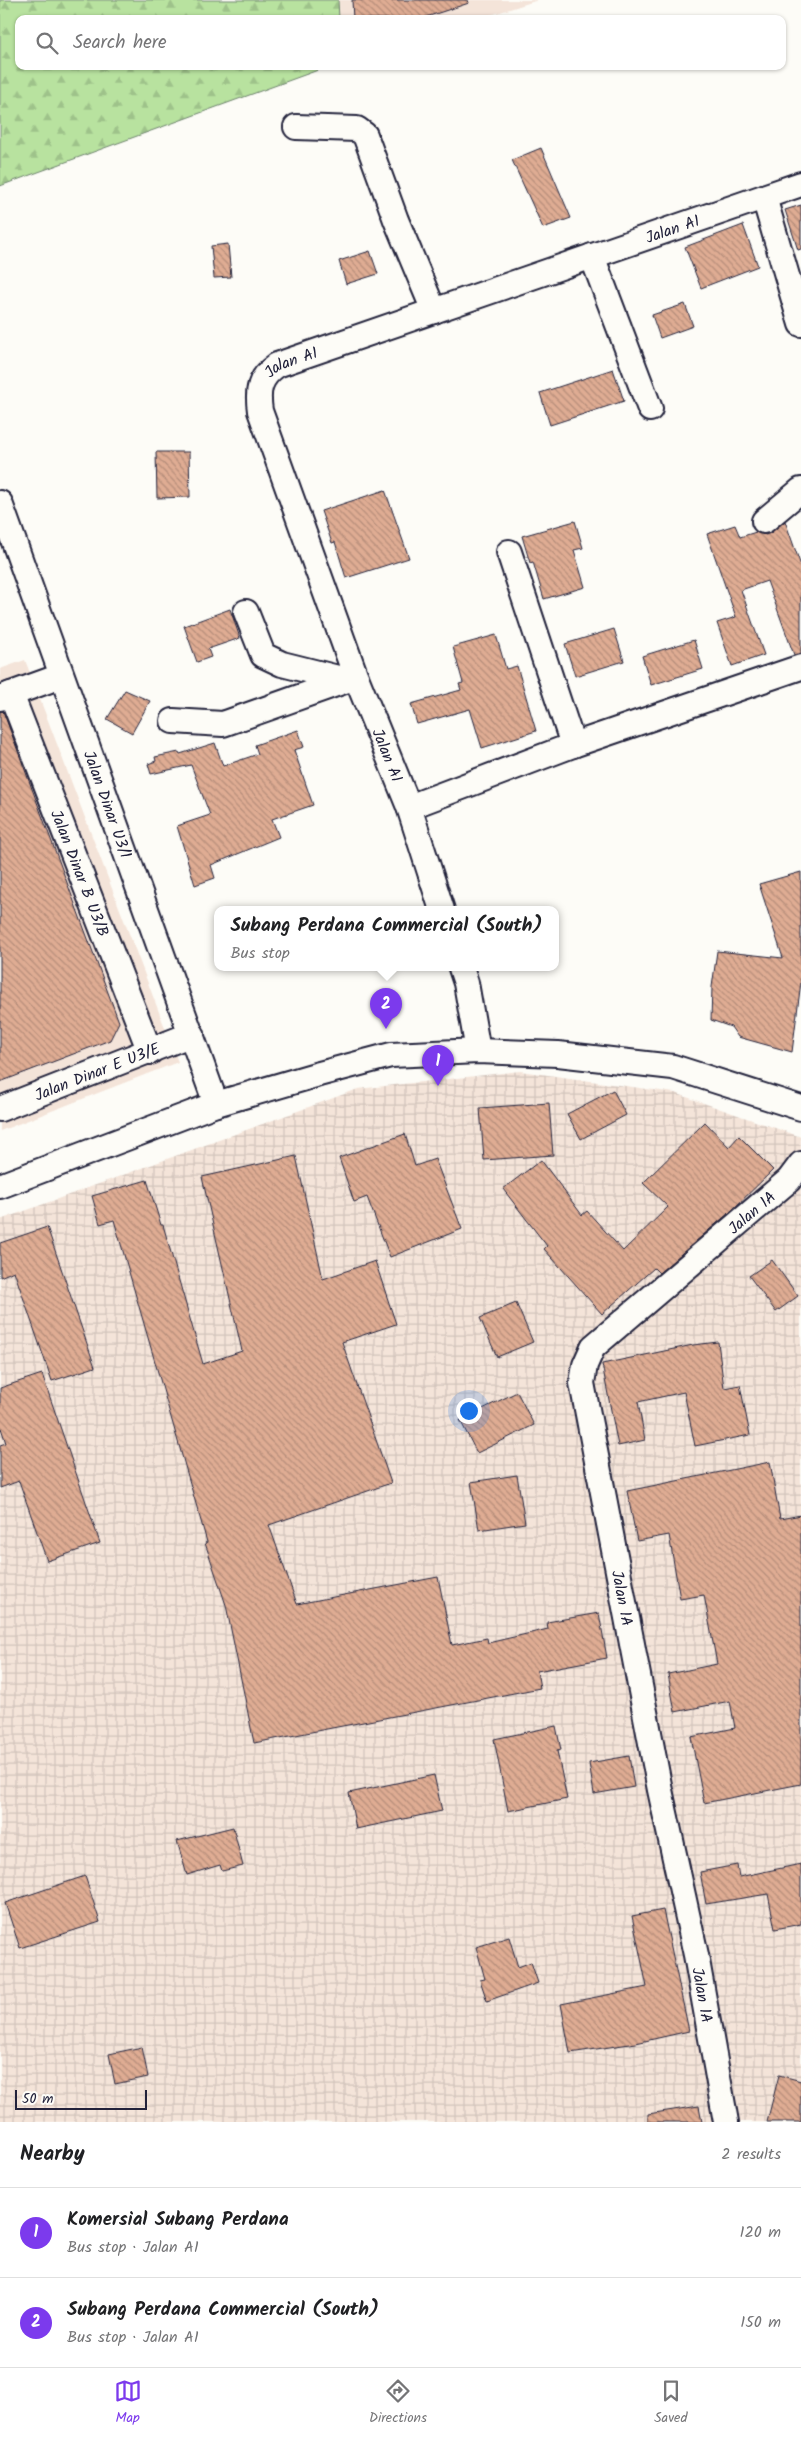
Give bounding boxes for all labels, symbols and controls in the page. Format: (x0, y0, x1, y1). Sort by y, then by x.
search box (15, 15, 786, 70)
text: Search here (73, 28, 167, 58)
icon: search (33, 29, 61, 57)
street label: Jalan A1 (642, 209, 703, 251)
street label: Jalan A1 (259, 341, 322, 384)
street label: Jalan A1 (365, 725, 409, 786)
street label: Jalan Dinar U3/1 (76, 747, 138, 862)
street label: Jalan Dinar B U3/B (43, 806, 115, 941)
popup (214, 906, 559, 971)
text: Subang Perdana Commercial (South) (231, 911, 542, 941)
text: Bus stop (231, 941, 290, 966)
pin: 2 (370, 988, 402, 1029)
street label: Jalan Dinar E U3/E (31, 1037, 164, 1108)
pin: 1 (422, 1045, 454, 1086)
street label: Jalan 1A (723, 1185, 782, 1241)
your location (456, 1398, 482, 1424)
street label: Jalan 1A (604, 1568, 639, 1628)
street label: Jalan 1A (684, 1965, 719, 2025)
scale bar (15, 2087, 148, 2110)
text: 50 m (22, 2088, 53, 2110)
text: Nearby (20, 2138, 85, 2171)
text: 2 results (721, 2142, 781, 2167)
text: Komersial Subang Perdana (67, 2205, 289, 2235)
text: 1 (34, 2220, 38, 2245)
text: 120 m (740, 2220, 781, 2245)
text: Bus stop · Jalan A1 (67, 2235, 199, 2260)
text: Subang Perdana Commercial (South) (67, 2295, 379, 2325)
text: 2 (31, 2310, 41, 2335)
text: 150 m (740, 2310, 781, 2335)
text: Bus stop · Jalan A1 (67, 2325, 199, 2350)
tab: Map (114, 2377, 142, 2429)
tab: Directions (369, 2377, 427, 2429)
tab: Saved (654, 2377, 687, 2429)

